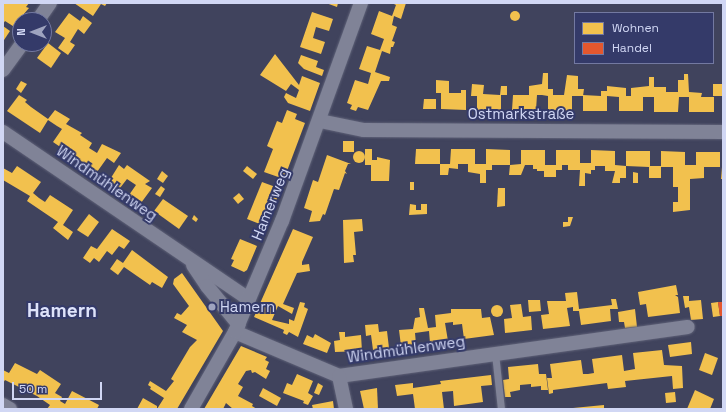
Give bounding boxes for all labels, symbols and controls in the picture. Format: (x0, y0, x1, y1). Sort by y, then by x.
north arrow (12, 12, 52, 52)
legend (574, 12, 714, 64)
text: Wohnen (612, 20, 659, 36)
text: N (14, 28, 28, 36)
text: Handel (612, 40, 652, 56)
street label: Ostmarkstraße (468, 105, 574, 123)
street label: Windmühlenweg (53, 142, 161, 224)
street label: Hamerweg (247, 165, 293, 243)
place label: Hamern (220, 298, 275, 316)
district label: Hamern (27, 300, 97, 322)
marker: Hamern (207, 302, 217, 312)
street label: Windmühlenweg (346, 332, 466, 366)
scale bar (14, 374, 104, 400)
text: 50 m (19, 381, 47, 397)

